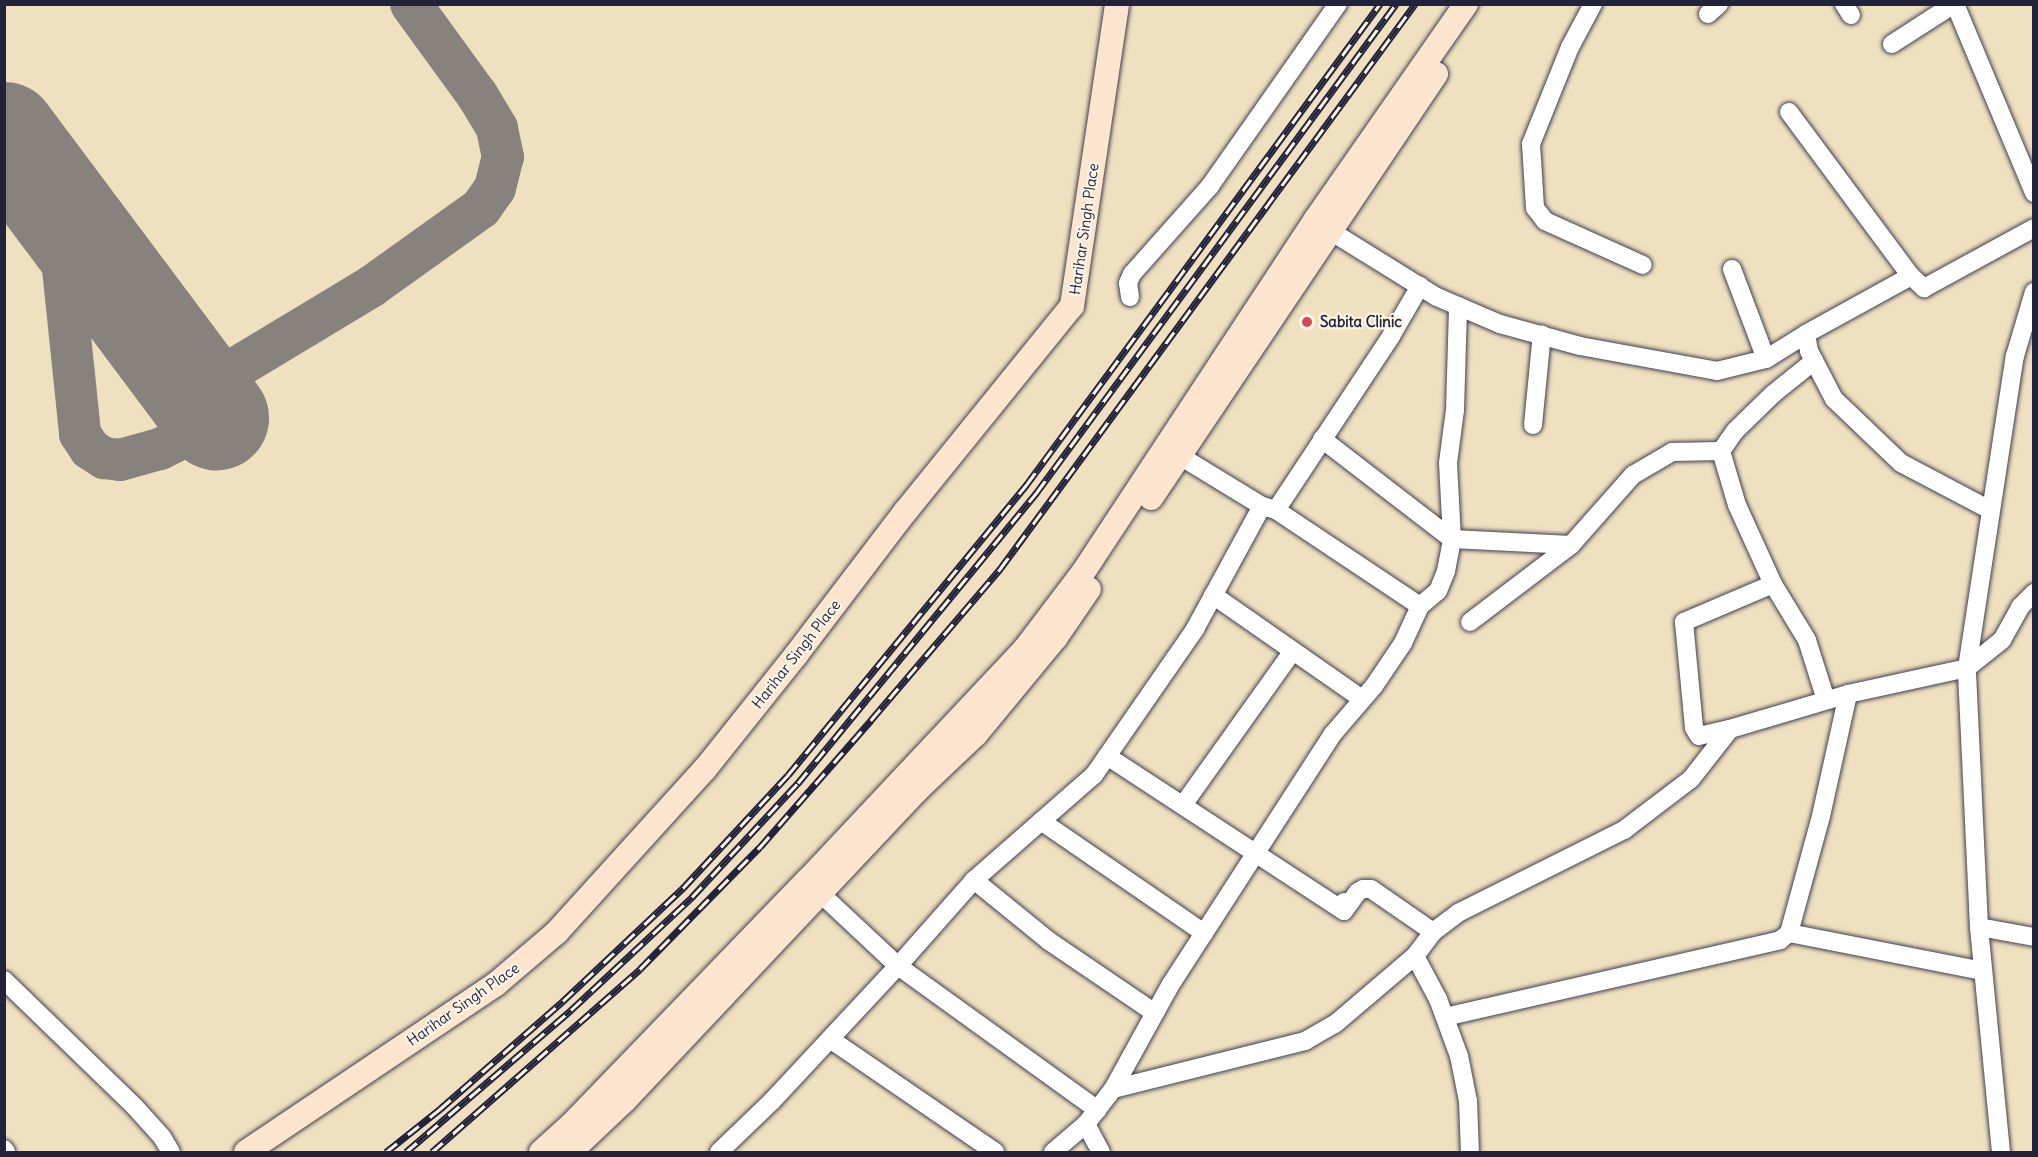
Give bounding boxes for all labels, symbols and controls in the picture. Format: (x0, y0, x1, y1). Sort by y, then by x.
street label: Harihar Singh Place (1066, 162, 1102, 296)
marker: Sabita Clinic (1298, 313, 1316, 331)
place label: Sabita Clinic (1320, 313, 1402, 331)
street label: Harihar Singh Place (748, 596, 844, 712)
street label: Harihar Singh Place (403, 958, 523, 1050)

